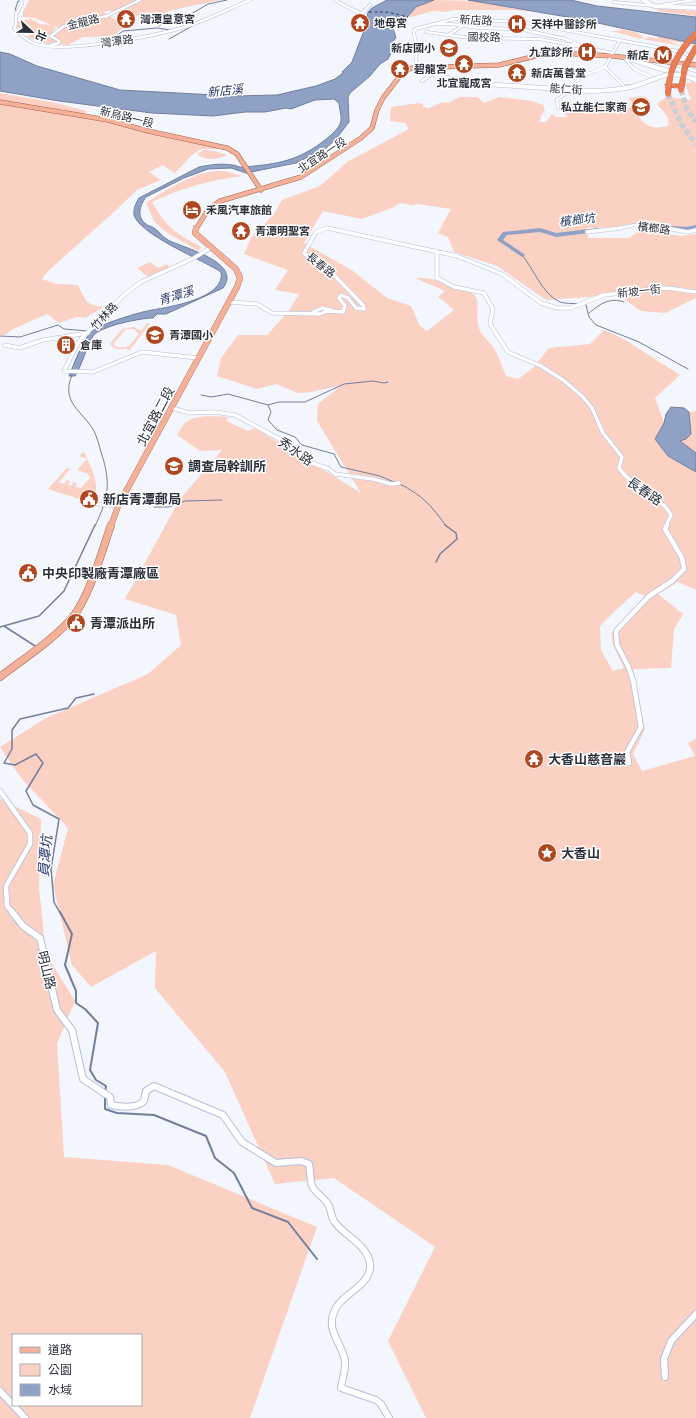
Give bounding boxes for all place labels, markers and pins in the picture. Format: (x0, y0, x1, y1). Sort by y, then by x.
temple icon: 灣潭皇意宮 (115, 8, 137, 30)
temple icon: 地母宮 (349, 12, 371, 34)
place label: 灣潭皇意宮 (140, 13, 195, 26)
hospital icon: 天祥中醫診所 (506, 13, 528, 35)
place label: 地母宮 (374, 17, 407, 30)
place label: 天祥中醫診所 (531, 18, 597, 31)
school or university icon: 新店國小 (438, 37, 460, 59)
hospital icon: 九宜診所 (576, 41, 598, 63)
place label: 新店國小 (391, 42, 435, 55)
metro station icon: 新店 (652, 44, 674, 66)
place label: 九宜診所 (529, 46, 573, 59)
place label: 新店 (627, 49, 649, 62)
temple icon: 北宜寵成宮 (453, 53, 475, 75)
temple icon: 碧龍宮 (389, 58, 411, 80)
temple icon: 新店萬善堂 (506, 62, 528, 84)
place label: 碧龍宮 (414, 63, 447, 76)
place label: 新店萬善堂 (531, 67, 586, 80)
place label: 北宜寵成宮 (437, 77, 492, 90)
school or university icon: 私立能仁家商 (630, 96, 652, 118)
place label: 私立能仁家商 (560, 101, 627, 114)
hotel icon: 禾風汽車旅館 (181, 199, 203, 221)
place label: 禾風汽車旅館 (206, 204, 272, 217)
temple icon: 青潭明聖宮 (230, 220, 252, 242)
place label: 青潭明聖宮 (255, 225, 310, 238)
school or university icon: 青潭國小 (144, 324, 166, 346)
place label: 青潭國小 (169, 329, 213, 342)
building icon: 倉庫 (55, 334, 77, 356)
place label: 倉庫 (80, 339, 102, 352)
school or university icon: 調查局幹訓所 (163, 455, 185, 477)
place label: 調查局幹訓所 (188, 459, 266, 474)
public building icon: 新店青潭郵局 (78, 488, 100, 510)
place label: 新店青潭郵局 (103, 492, 181, 507)
public building icon: 中央印製廠青潭廠區 (17, 562, 39, 584)
place label: 中央印製廠青潭廠區 (42, 566, 159, 581)
public building icon: 青潭派出所 (65, 612, 87, 634)
place label: 青潭派出所 (90, 616, 155, 631)
temple icon: 大香山慈音巖 (523, 748, 545, 770)
place label: 大香山慈音巖 (548, 752, 626, 767)
place icon: 大香山 (536, 842, 558, 864)
place label: 大香山 (561, 846, 600, 861)

